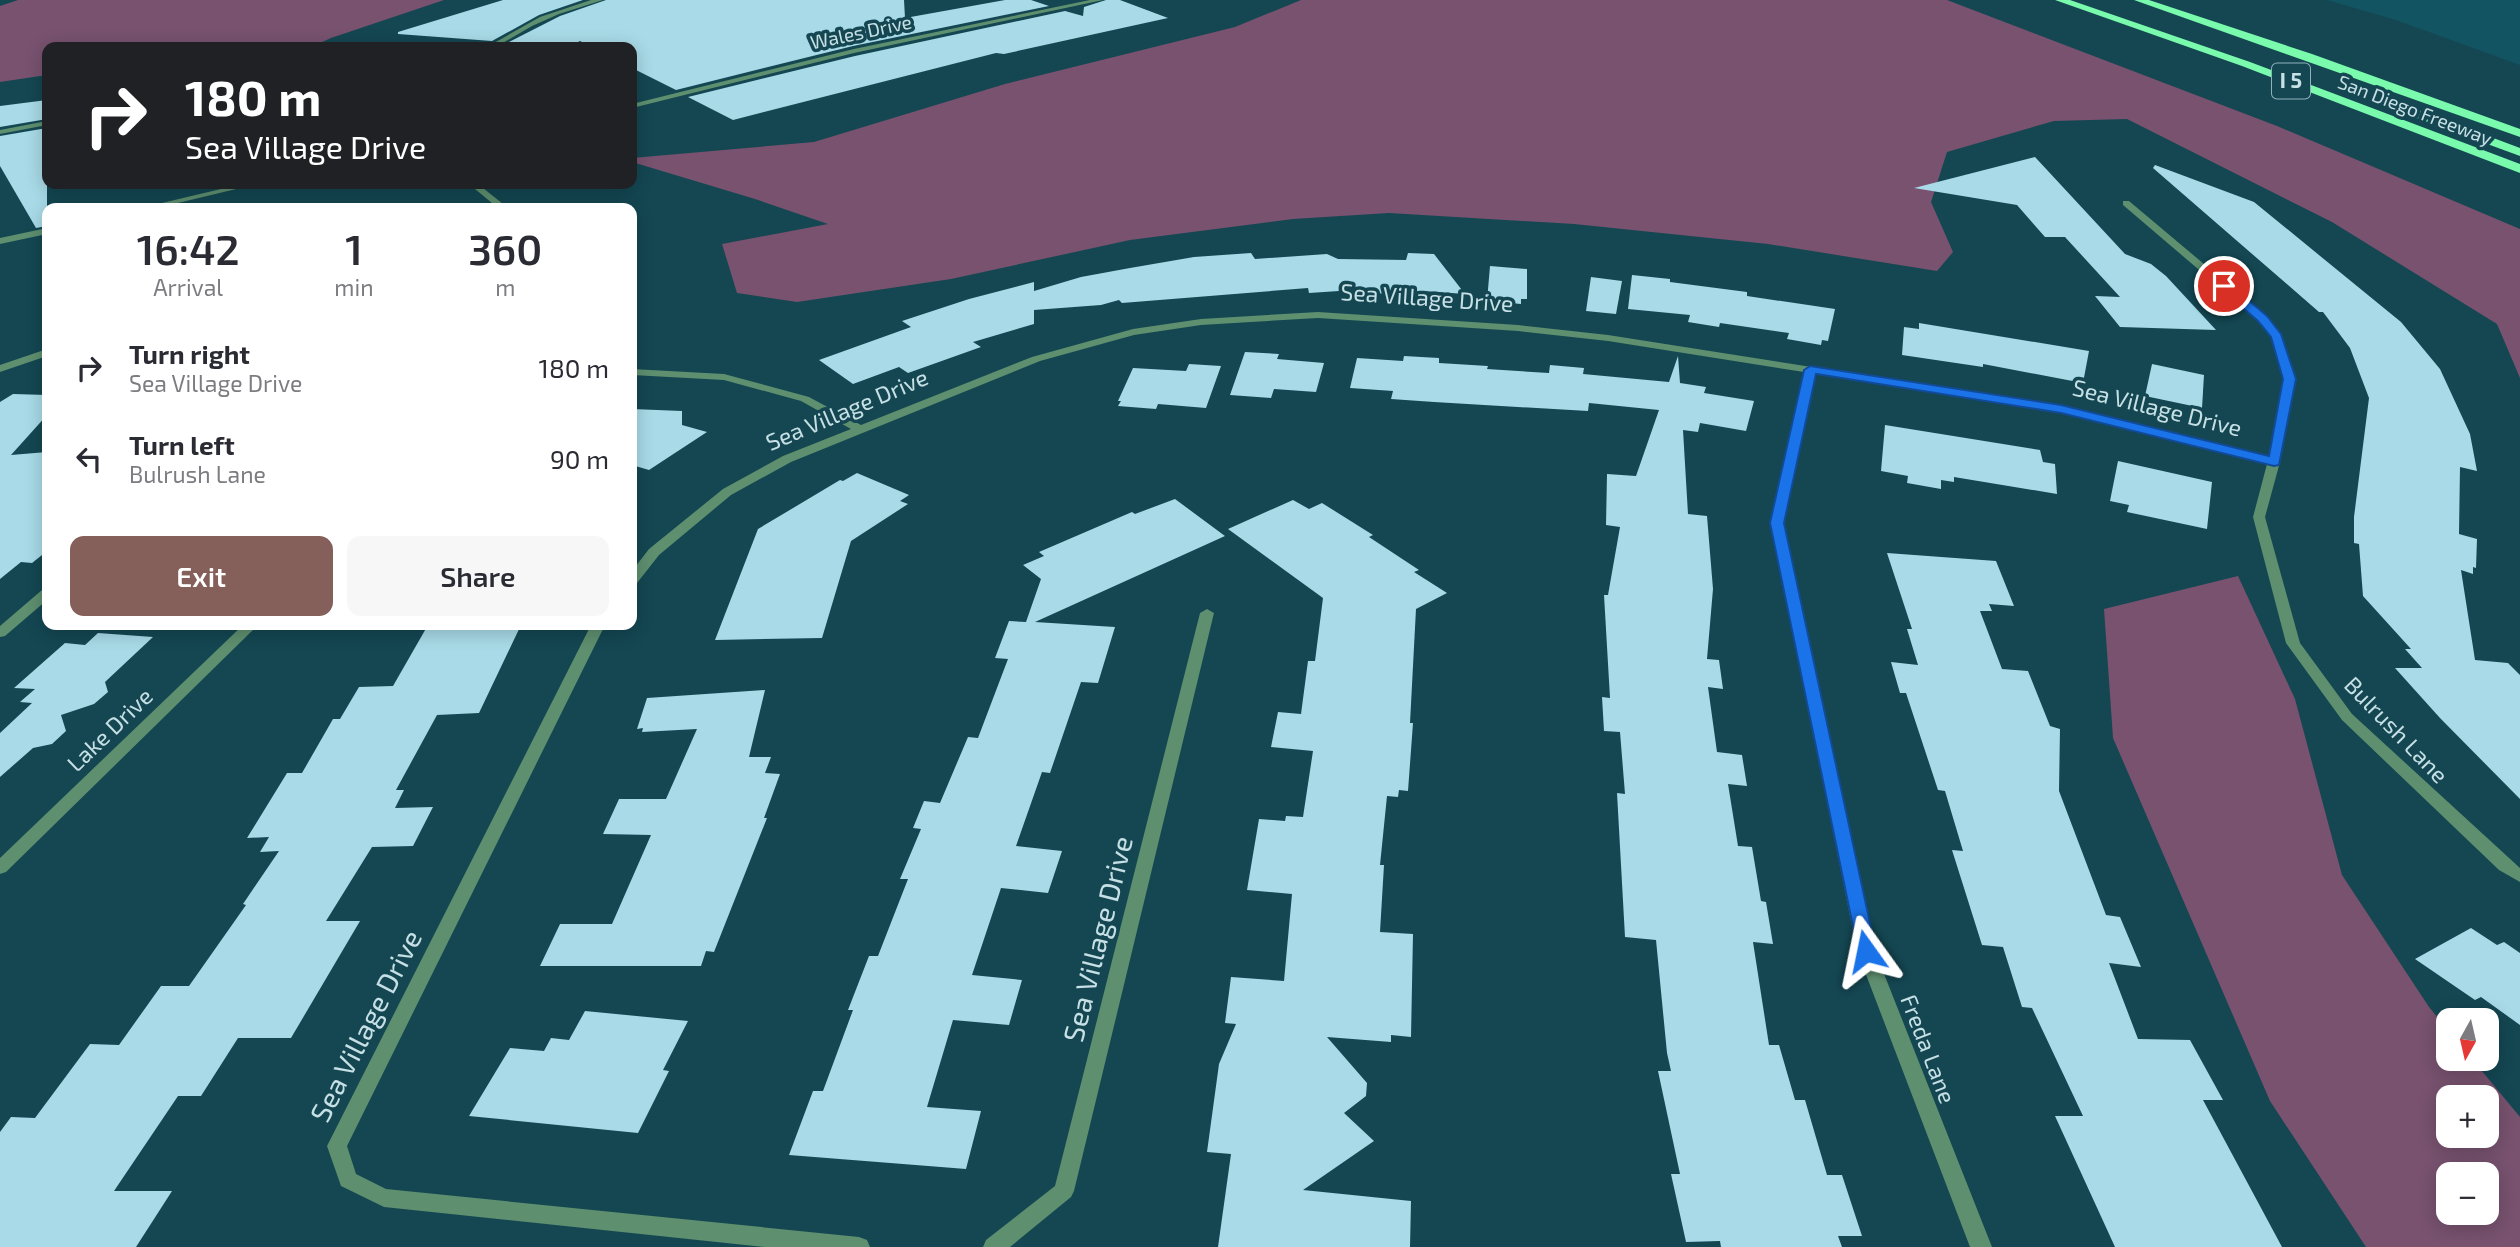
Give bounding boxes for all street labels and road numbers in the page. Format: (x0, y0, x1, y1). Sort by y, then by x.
street label: Wales Drive (808, 10, 914, 53)
road number: I 5 (2272, 64, 2310, 98)
street label: San Diego Freeway (2335, 70, 2495, 150)
street label: Sea Village Drive (1340, 277, 1514, 317)
street label: Sea Village Drive (761, 362, 932, 456)
street label: Sea Village Drive (2070, 372, 2245, 442)
street label: Bulrush Lane (2339, 670, 2454, 788)
street label: Lake Drive (61, 682, 158, 777)
street label: Sea Village Drive (1055, 832, 1139, 1045)
street label: Sea Village Drive (302, 924, 428, 1127)
street label: Freda Lane (1895, 990, 1963, 1107)

